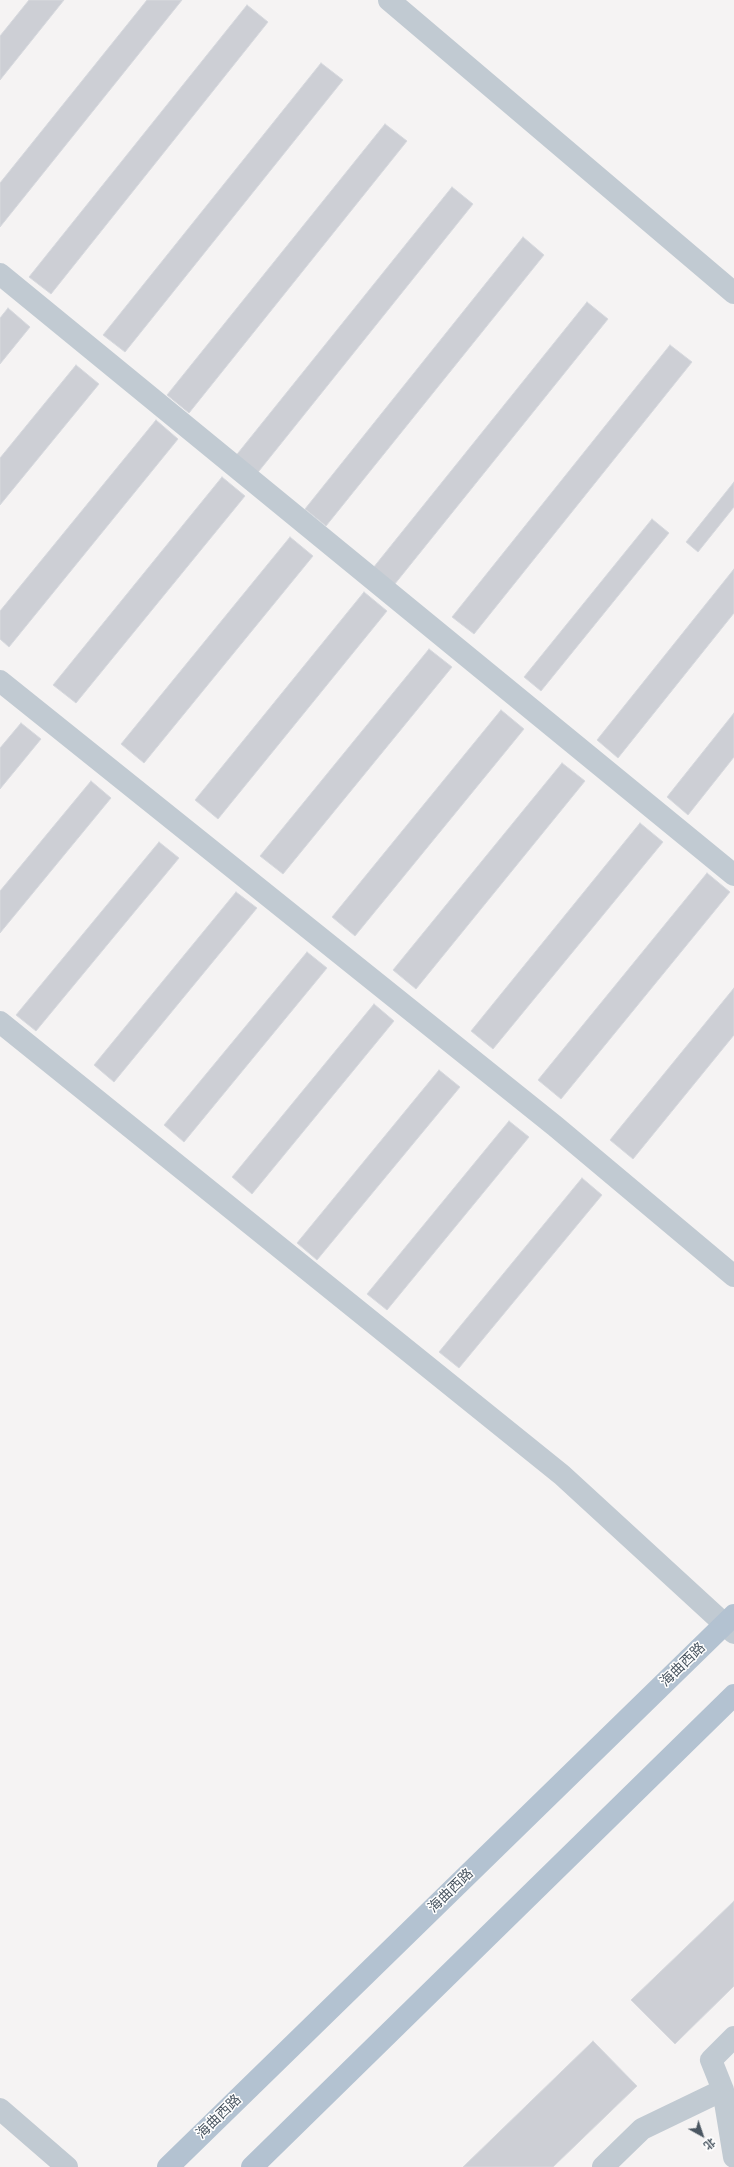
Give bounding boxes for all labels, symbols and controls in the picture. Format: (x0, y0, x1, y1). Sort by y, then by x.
street label: 海曲西路 (657, 1640, 709, 1690)
street label: 海曲西路 (425, 1866, 477, 1916)
street label: 海曲西路 (193, 2092, 245, 2142)
north arrow (682, 2115, 722, 2155)
text: 北 (702, 2136, 718, 2152)

